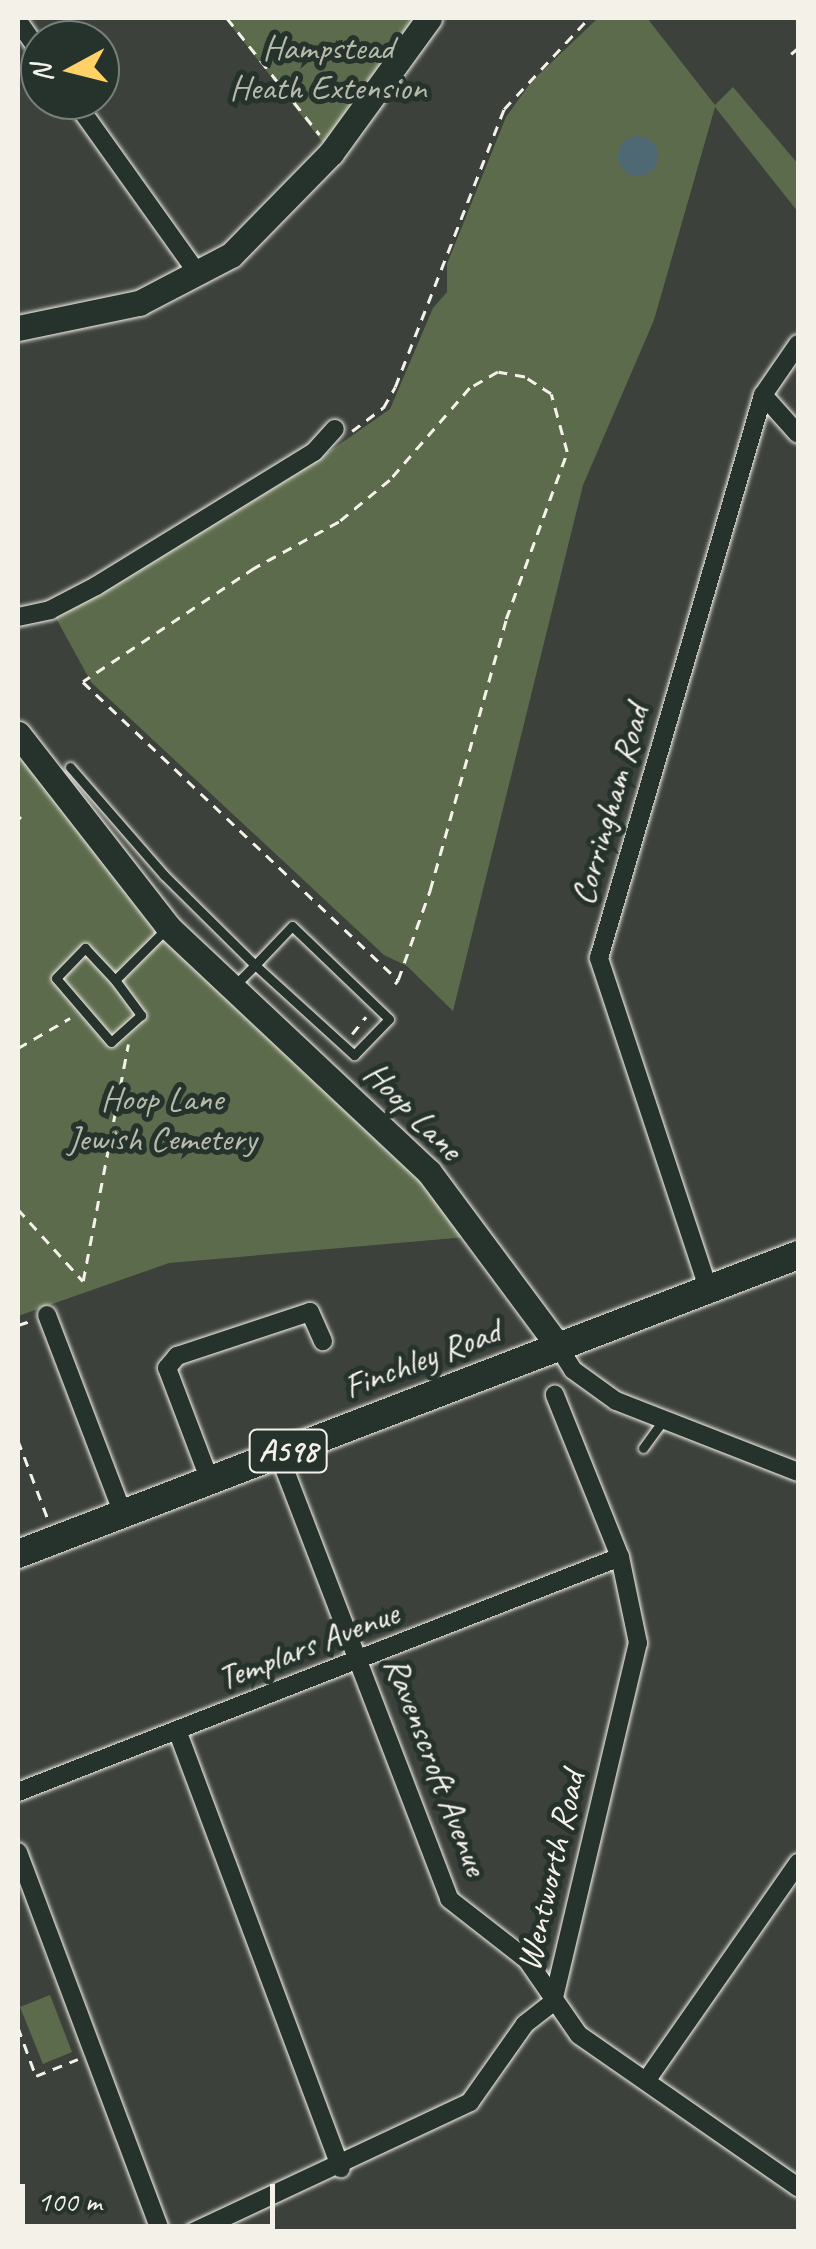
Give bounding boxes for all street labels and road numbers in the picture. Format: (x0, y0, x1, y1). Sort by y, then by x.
street label: Corringham Road (561, 700, 659, 910)
street label: Hoop Lane (355, 1053, 471, 1169)
street label: Finchley Road (338, 1310, 506, 1408)
road number: A598 (248, 1424, 328, 1478)
street label: Templars Avenue (212, 1592, 404, 1700)
street label: Ravenscroft Avenue (375, 1651, 497, 1881)
street label: Wentworth Road (508, 1768, 594, 1974)

